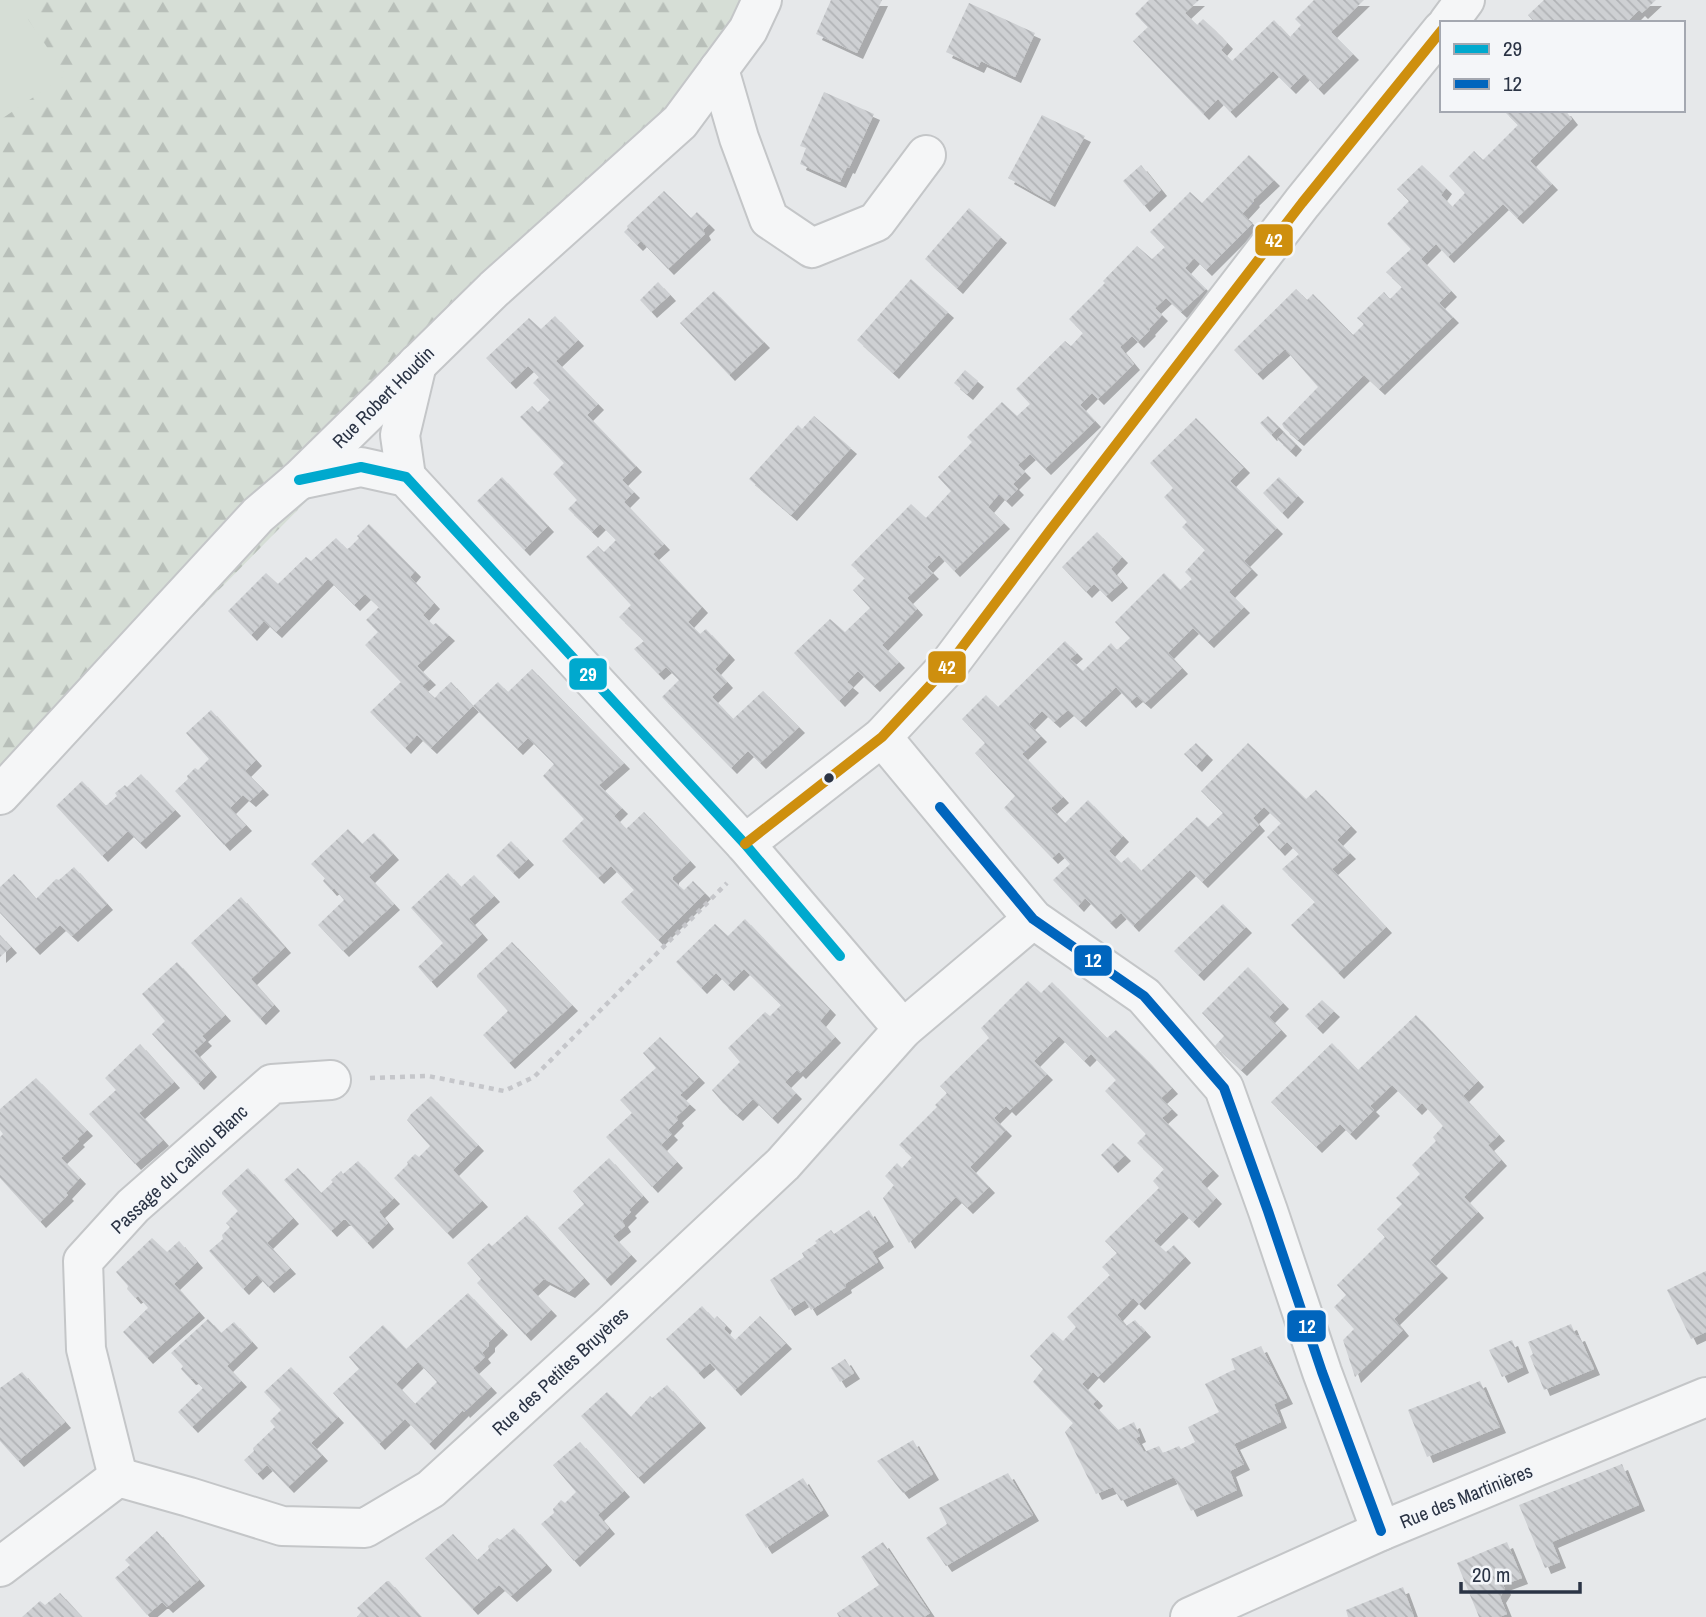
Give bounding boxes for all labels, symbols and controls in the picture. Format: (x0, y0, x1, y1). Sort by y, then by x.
legend (1440, 21, 1685, 112)
text: 29 (1503, 34, 1522, 63)
text: 12 (1503, 69, 1522, 98)
line badge: 42 (1254, 223, 1294, 257)
text: 42 (1265, 227, 1283, 253)
street label: Rue Robert Houdin (326, 340, 440, 454)
line badge: 42 (927, 650, 967, 684)
text: 42 (938, 654, 956, 680)
line badge: 29 (568, 657, 608, 691)
text: 29 (579, 661, 597, 687)
unlabelled marker (822, 771, 836, 785)
line badge: 12 (1073, 944, 1113, 977)
text: 12 (1084, 947, 1102, 973)
street label: Passage du Caillou Blanc (105, 1099, 253, 1239)
street label: Rue des Petites Bruyères (486, 1301, 634, 1441)
line badge: 12 (1286, 1309, 1327, 1343)
text: 12 (1298, 1313, 1316, 1339)
street label: Rue des Martinières (1396, 1457, 1536, 1534)
scale bar (1461, 1550, 1580, 1594)
text: 20 m (1472, 1560, 1510, 1589)

